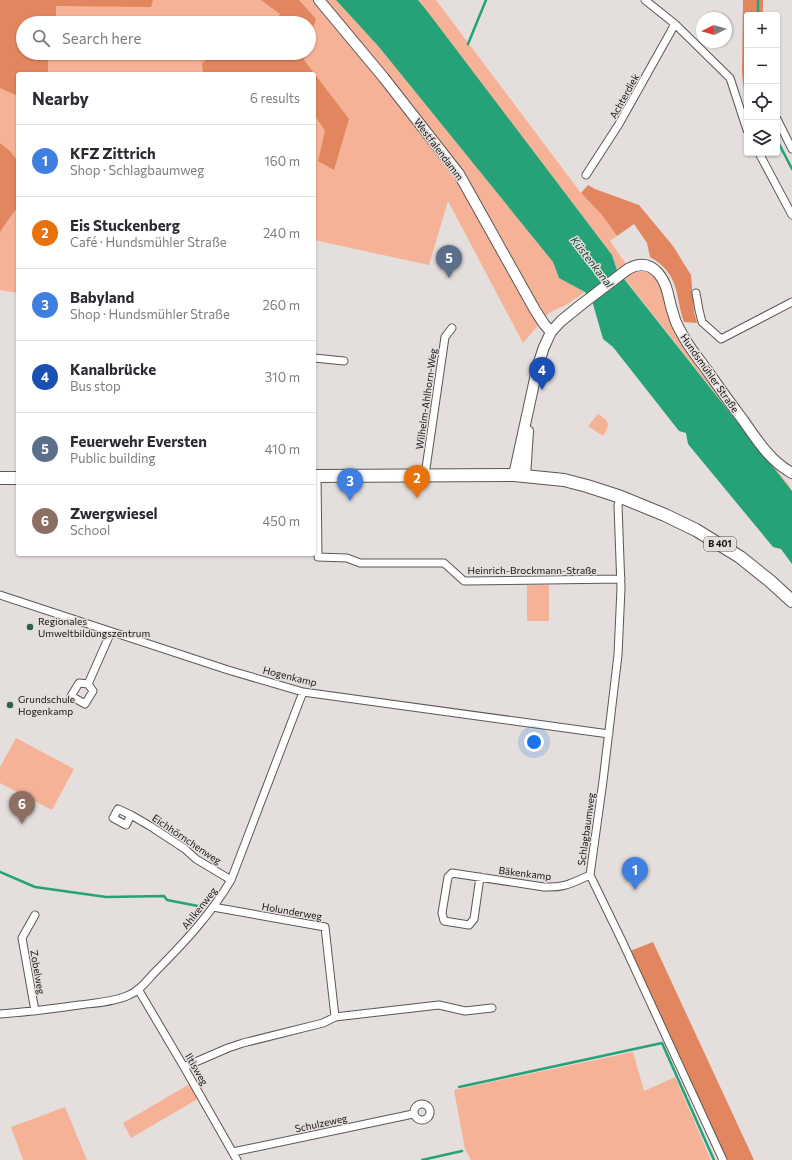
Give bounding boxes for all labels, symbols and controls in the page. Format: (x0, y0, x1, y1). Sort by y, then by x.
north arrow (696, 12, 732, 48)
map controls (744, 12, 780, 156)
button: + (744, 12, 780, 48)
search box (16, 16, 316, 60)
icon: search (30, 27, 52, 49)
text: Search here (62, 29, 141, 47)
button: − (744, 48, 780, 84)
street label: Achterdiek (607, 71, 642, 121)
button: locate (744, 84, 780, 120)
text: Nearby (32, 88, 89, 109)
text: 6 results (250, 90, 300, 106)
street label: Westfalendamm (412, 116, 466, 182)
button: layers (744, 120, 780, 156)
text: KFZ Zittrich (70, 144, 156, 162)
text: 1 (42, 153, 48, 169)
text: 160 m (264, 153, 300, 169)
text: Shop · Schlagbaumweg (70, 162, 204, 178)
text: Eis Stuckenberg (70, 216, 180, 234)
text: 2 (41, 225, 49, 241)
text: 240 m (263, 225, 300, 241)
water label: Küstenkanal (568, 233, 617, 290)
text: Café · Hundsmühler Straße (70, 234, 227, 250)
pin: 5 (436, 245, 462, 278)
text: Babyland (70, 288, 134, 306)
text: 3 (41, 297, 49, 313)
text: 260 m (263, 297, 300, 313)
text: Shop · Hundsmühler Straße (70, 306, 230, 322)
street label: Hundsmühler Straße (678, 331, 742, 415)
street label: Wilhelm-Ahlhorn-Weg (413, 347, 439, 450)
pin: 4 (529, 357, 555, 390)
text: Kanalbrücke (70, 360, 156, 378)
text: 4 (41, 369, 49, 385)
text: 310 m (265, 369, 300, 385)
text: Bus stop (70, 378, 121, 394)
text: Feuerwehr Eversten (70, 432, 207, 450)
text: 5 (41, 441, 49, 457)
text: 410 m (265, 441, 300, 457)
text: Public building (70, 450, 156, 466)
pin: 2 (404, 465, 430, 498)
pin: 3 (337, 468, 363, 501)
text: Zwergwiesel (70, 504, 158, 522)
text: 6 (41, 513, 49, 529)
text: 450 m (262, 513, 300, 529)
text: School (70, 522, 110, 538)
road number: B 401 (704, 537, 736, 551)
street label: Heinrich-Brockmann-Straße (467, 564, 597, 576)
place label: Regionales Umweltbildungszentrum (38, 615, 150, 639)
marker: Regionales Umweltbildungszentrum (25, 622, 35, 632)
street label: Hogenkamp (262, 664, 318, 689)
place label: Grundschule Hogenkamp (18, 693, 75, 717)
marker: Grundschule Hogenkamp (5, 700, 15, 710)
your location (524, 732, 544, 752)
pin: 6 (9, 791, 35, 824)
street label: Schlagbaumweg (575, 791, 597, 866)
street label: Eichhörnchenweg (150, 811, 224, 867)
pin: 1 (622, 857, 648, 890)
street label: Bäkenkamp (498, 864, 552, 882)
street label: Ahlkenweg (179, 884, 219, 931)
street label: Holunderweg (261, 900, 324, 922)
street label: Zobelweg (28, 949, 48, 996)
street label: Iltisweg (183, 1051, 211, 1088)
street label: Schulzeweg (294, 1111, 349, 1134)

